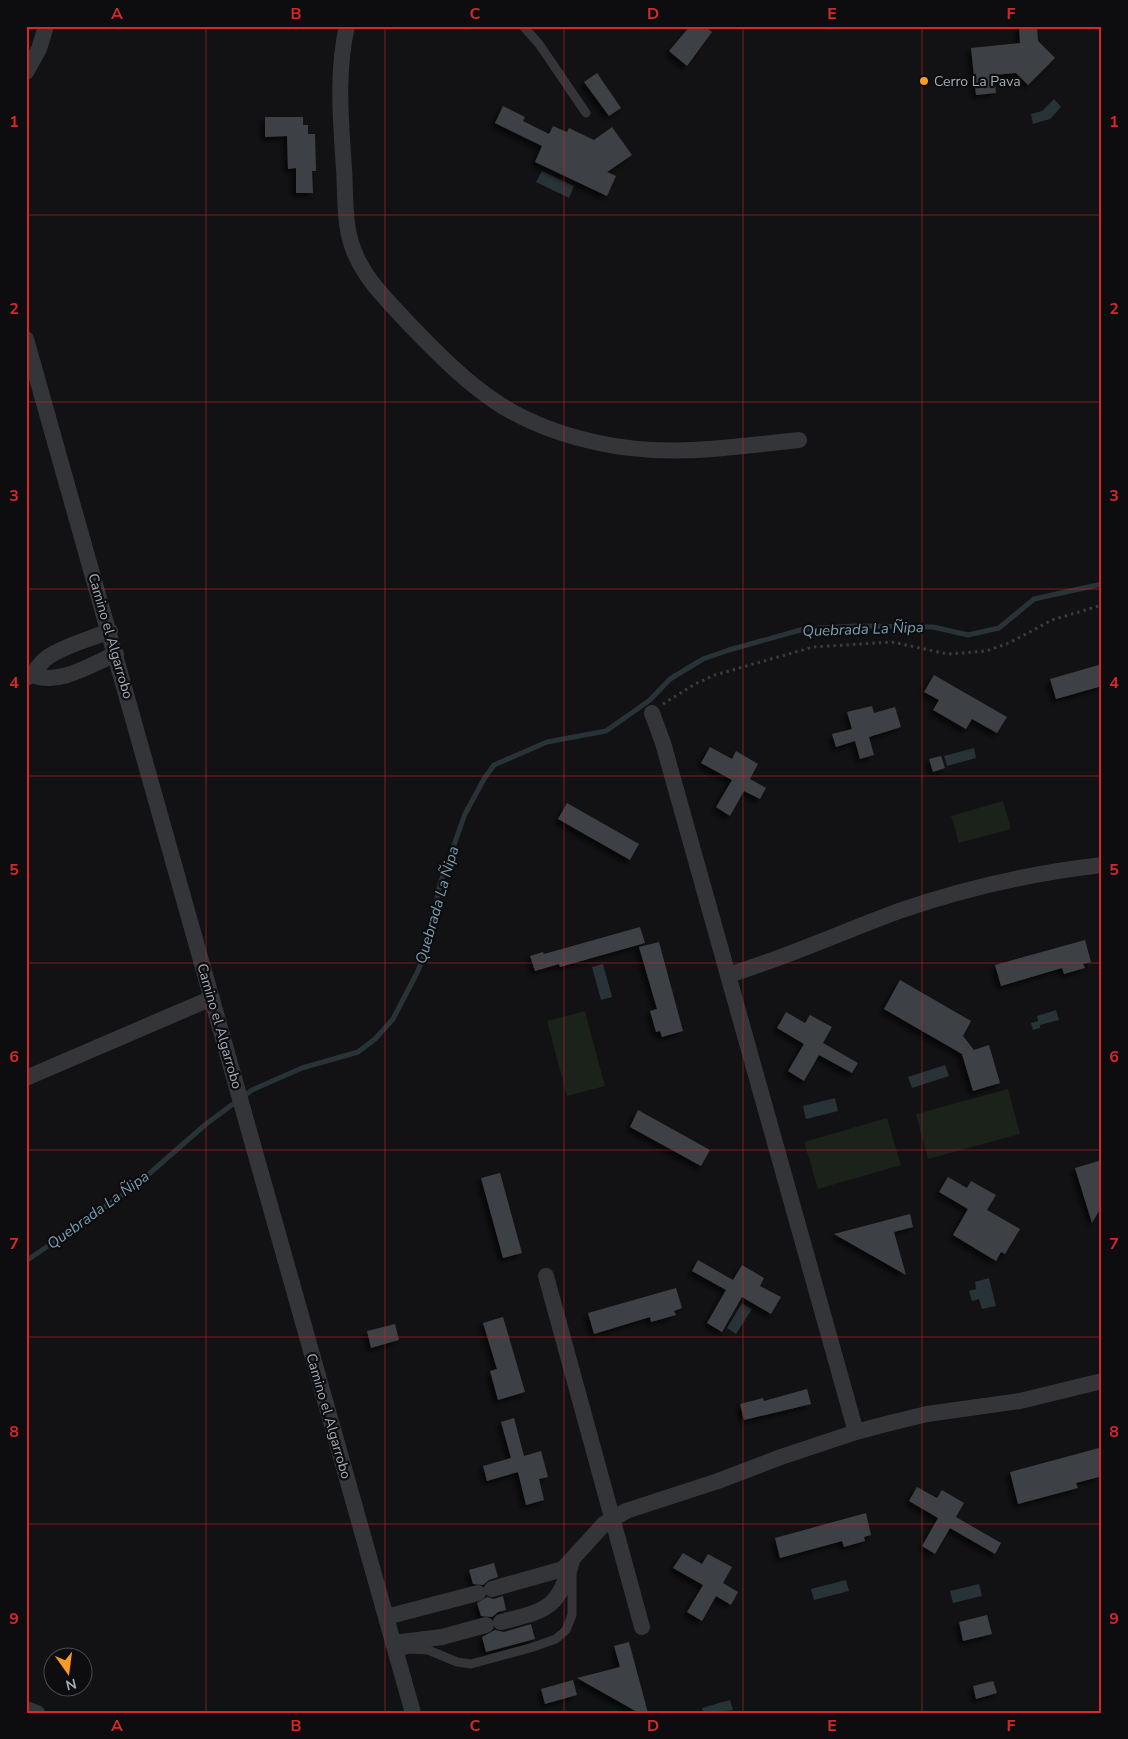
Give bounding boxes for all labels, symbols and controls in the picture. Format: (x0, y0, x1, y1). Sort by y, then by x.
text: A (111, 3, 123, 25)
text: B (290, 3, 302, 25)
text: C (470, 3, 481, 25)
text: D (647, 3, 659, 25)
text: E (827, 3, 837, 25)
text: F (1007, 3, 1016, 25)
place label: Cerro La Pava (934, 72, 1021, 91)
marker: Cerro La Pava (918, 75, 930, 87)
text: 1 (9, 111, 19, 133)
text: 1 (1109, 111, 1119, 133)
text: 2 (9, 298, 19, 320)
text: 2 (1109, 298, 1119, 320)
text: 3 (9, 485, 19, 507)
text: 3 (1109, 485, 1119, 507)
street label: Camino el Algarrobo (83, 571, 138, 701)
water label: Quebrada La Ñipa (802, 617, 924, 641)
text: 4 (9, 672, 19, 694)
text: 4 (1109, 672, 1119, 694)
water label: Quebrada La Ñipa (411, 844, 463, 966)
text: 5 (9, 859, 19, 881)
text: 5 (1109, 859, 1119, 881)
street label: Camino el Algarrobo (192, 961, 247, 1091)
text: 6 (9, 1046, 19, 1068)
text: 6 (1109, 1046, 1119, 1068)
water label: Quebrada La Ñipa (43, 1166, 153, 1254)
text: 7 (9, 1233, 19, 1255)
text: 7 (1109, 1233, 1119, 1255)
street label: Camino el Algarrobo (301, 1351, 356, 1481)
text: 8 (9, 1421, 19, 1443)
text: 8 (1109, 1421, 1119, 1443)
text: 9 (9, 1608, 19, 1630)
text: 9 (1109, 1608, 1119, 1630)
north arrow (42, 1646, 92, 1696)
text: N (64, 1674, 78, 1695)
text: A (111, 1715, 123, 1737)
text: B (290, 1715, 302, 1737)
text: C (470, 1715, 481, 1737)
text: D (647, 1715, 659, 1737)
text: E (827, 1715, 837, 1737)
text: F (1007, 1715, 1016, 1737)

